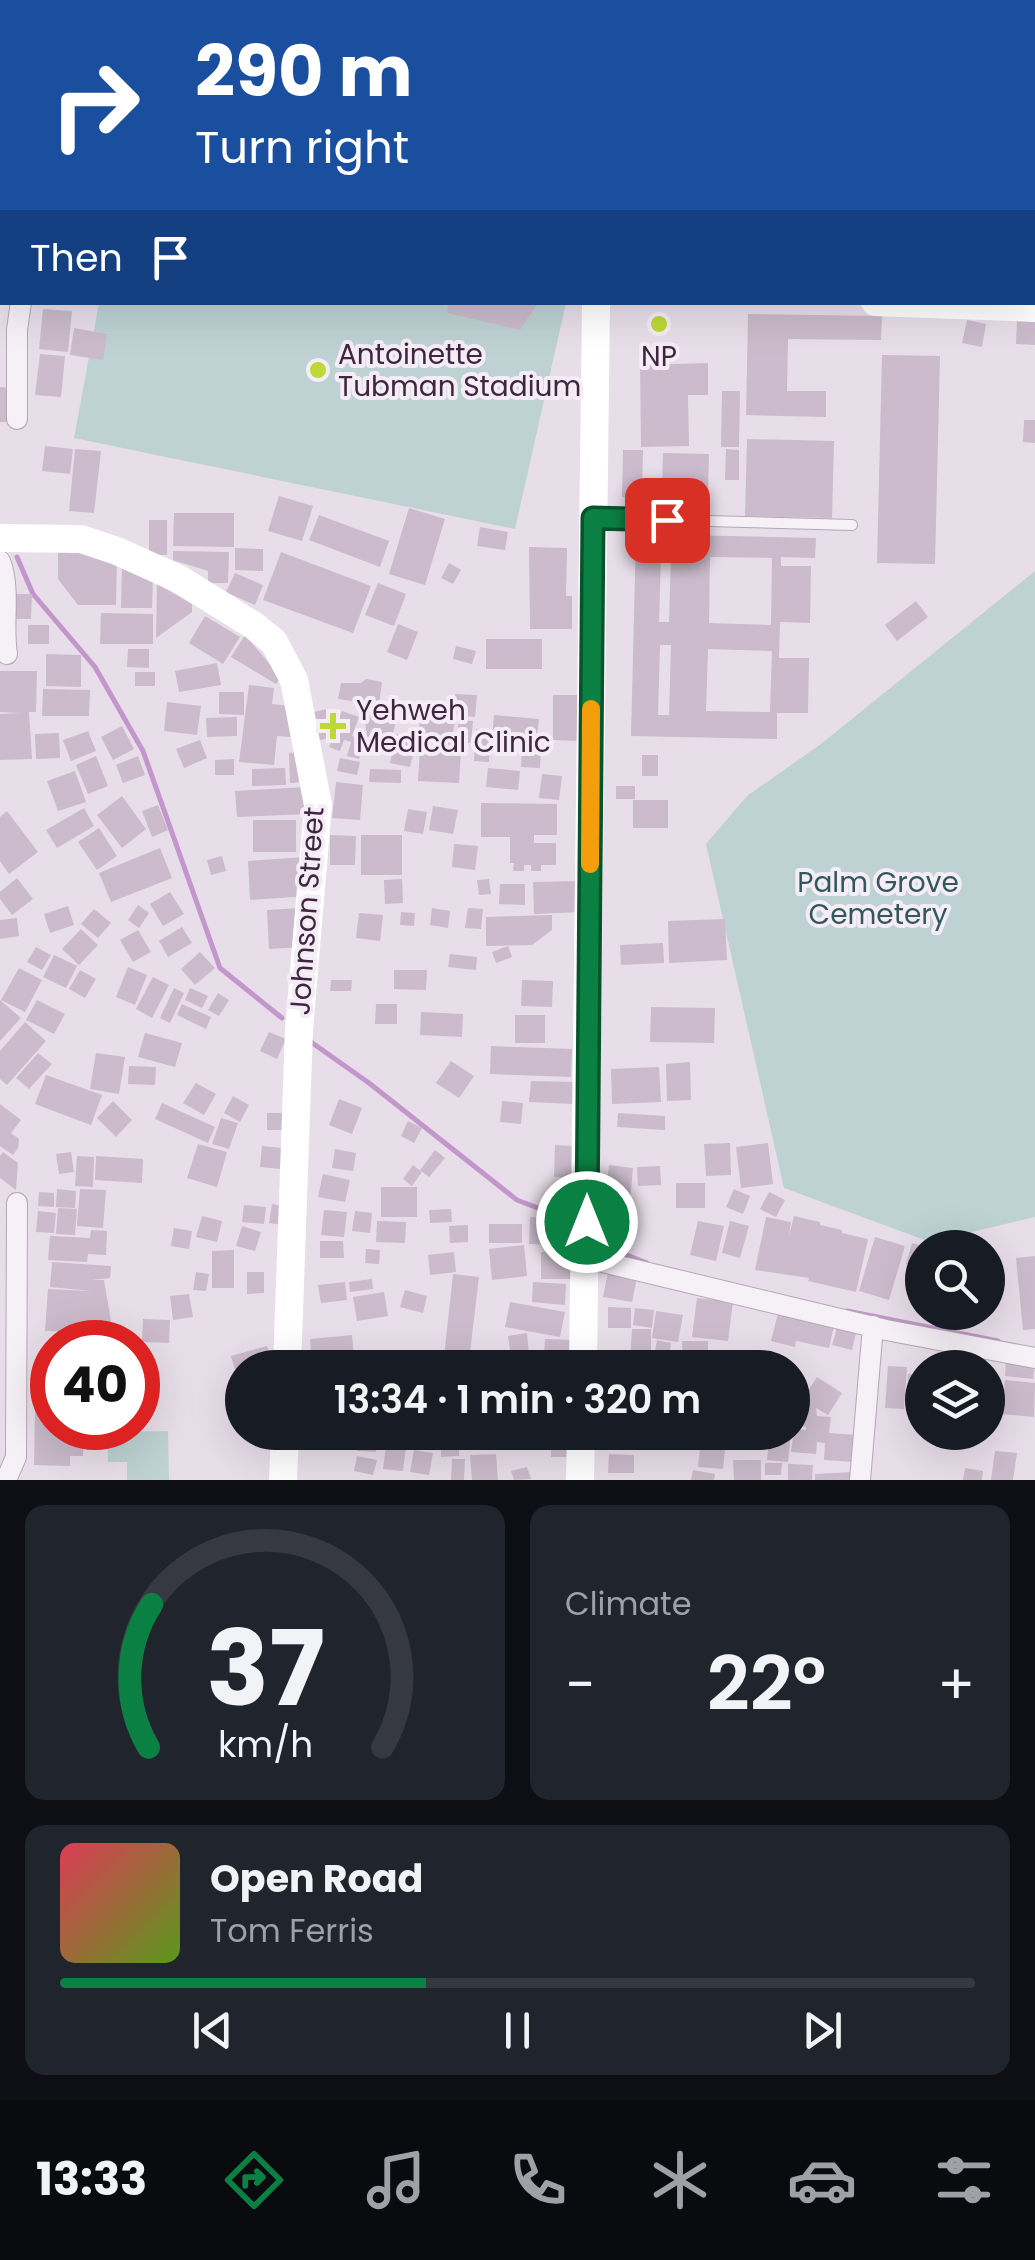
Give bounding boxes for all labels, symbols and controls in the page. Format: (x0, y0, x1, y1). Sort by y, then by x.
text: 290 m (195, 22, 413, 121)
icon: right (30, 40, 160, 170)
text: Turn right (195, 116, 409, 179)
icon: arrive (143, 230, 198, 285)
text: Then (30, 231, 123, 284)
marker: NP (648, 313, 670, 335)
place label: Antoinette Tubman Stadium (338, 335, 581, 406)
place label: NP (641, 337, 677, 376)
marker: Antoinette Tubman Stadium (307, 359, 329, 381)
pin (625, 478, 710, 563)
icon: arrive (640, 493, 695, 548)
place label: Yehweh Medical Clinic (356, 691, 551, 762)
marker: Yehweh Medical Clinic (320, 713, 346, 739)
street label: Johnson Street (280, 806, 334, 1016)
park label: Palm Grove Cemetery (797, 863, 959, 934)
position arrow (535, 1170, 639, 1274)
map controls (905, 1230, 1005, 1450)
button: search (905, 1230, 1005, 1330)
speed limit sign: 40 (30, 1320, 160, 1450)
button: layers (905, 1350, 1005, 1450)
text: 13:34 · 1 min · 320 m (334, 1373, 701, 1426)
text: Climate (565, 1581, 692, 1626)
text: 37 (206, 1596, 324, 1741)
text: 22° (707, 1631, 826, 1736)
text: − (565, 1646, 595, 1723)
text: + (937, 1646, 975, 1723)
text: km/h (217, 1719, 313, 1770)
text: Open Road (210, 1852, 423, 1905)
text: Tom Ferris (210, 1908, 374, 1953)
icon: previous (185, 2003, 240, 2058)
icon: pause (490, 2003, 545, 2058)
icon: next (795, 2003, 850, 2058)
icon: directions (219, 2145, 289, 2215)
icon: music (361, 2145, 431, 2215)
icon: phone (503, 2145, 573, 2215)
icon: climate (645, 2145, 715, 2215)
icon: car (787, 2145, 857, 2215)
icon: filters (929, 2145, 999, 2215)
text: 13:33 (36, 2148, 147, 2211)

